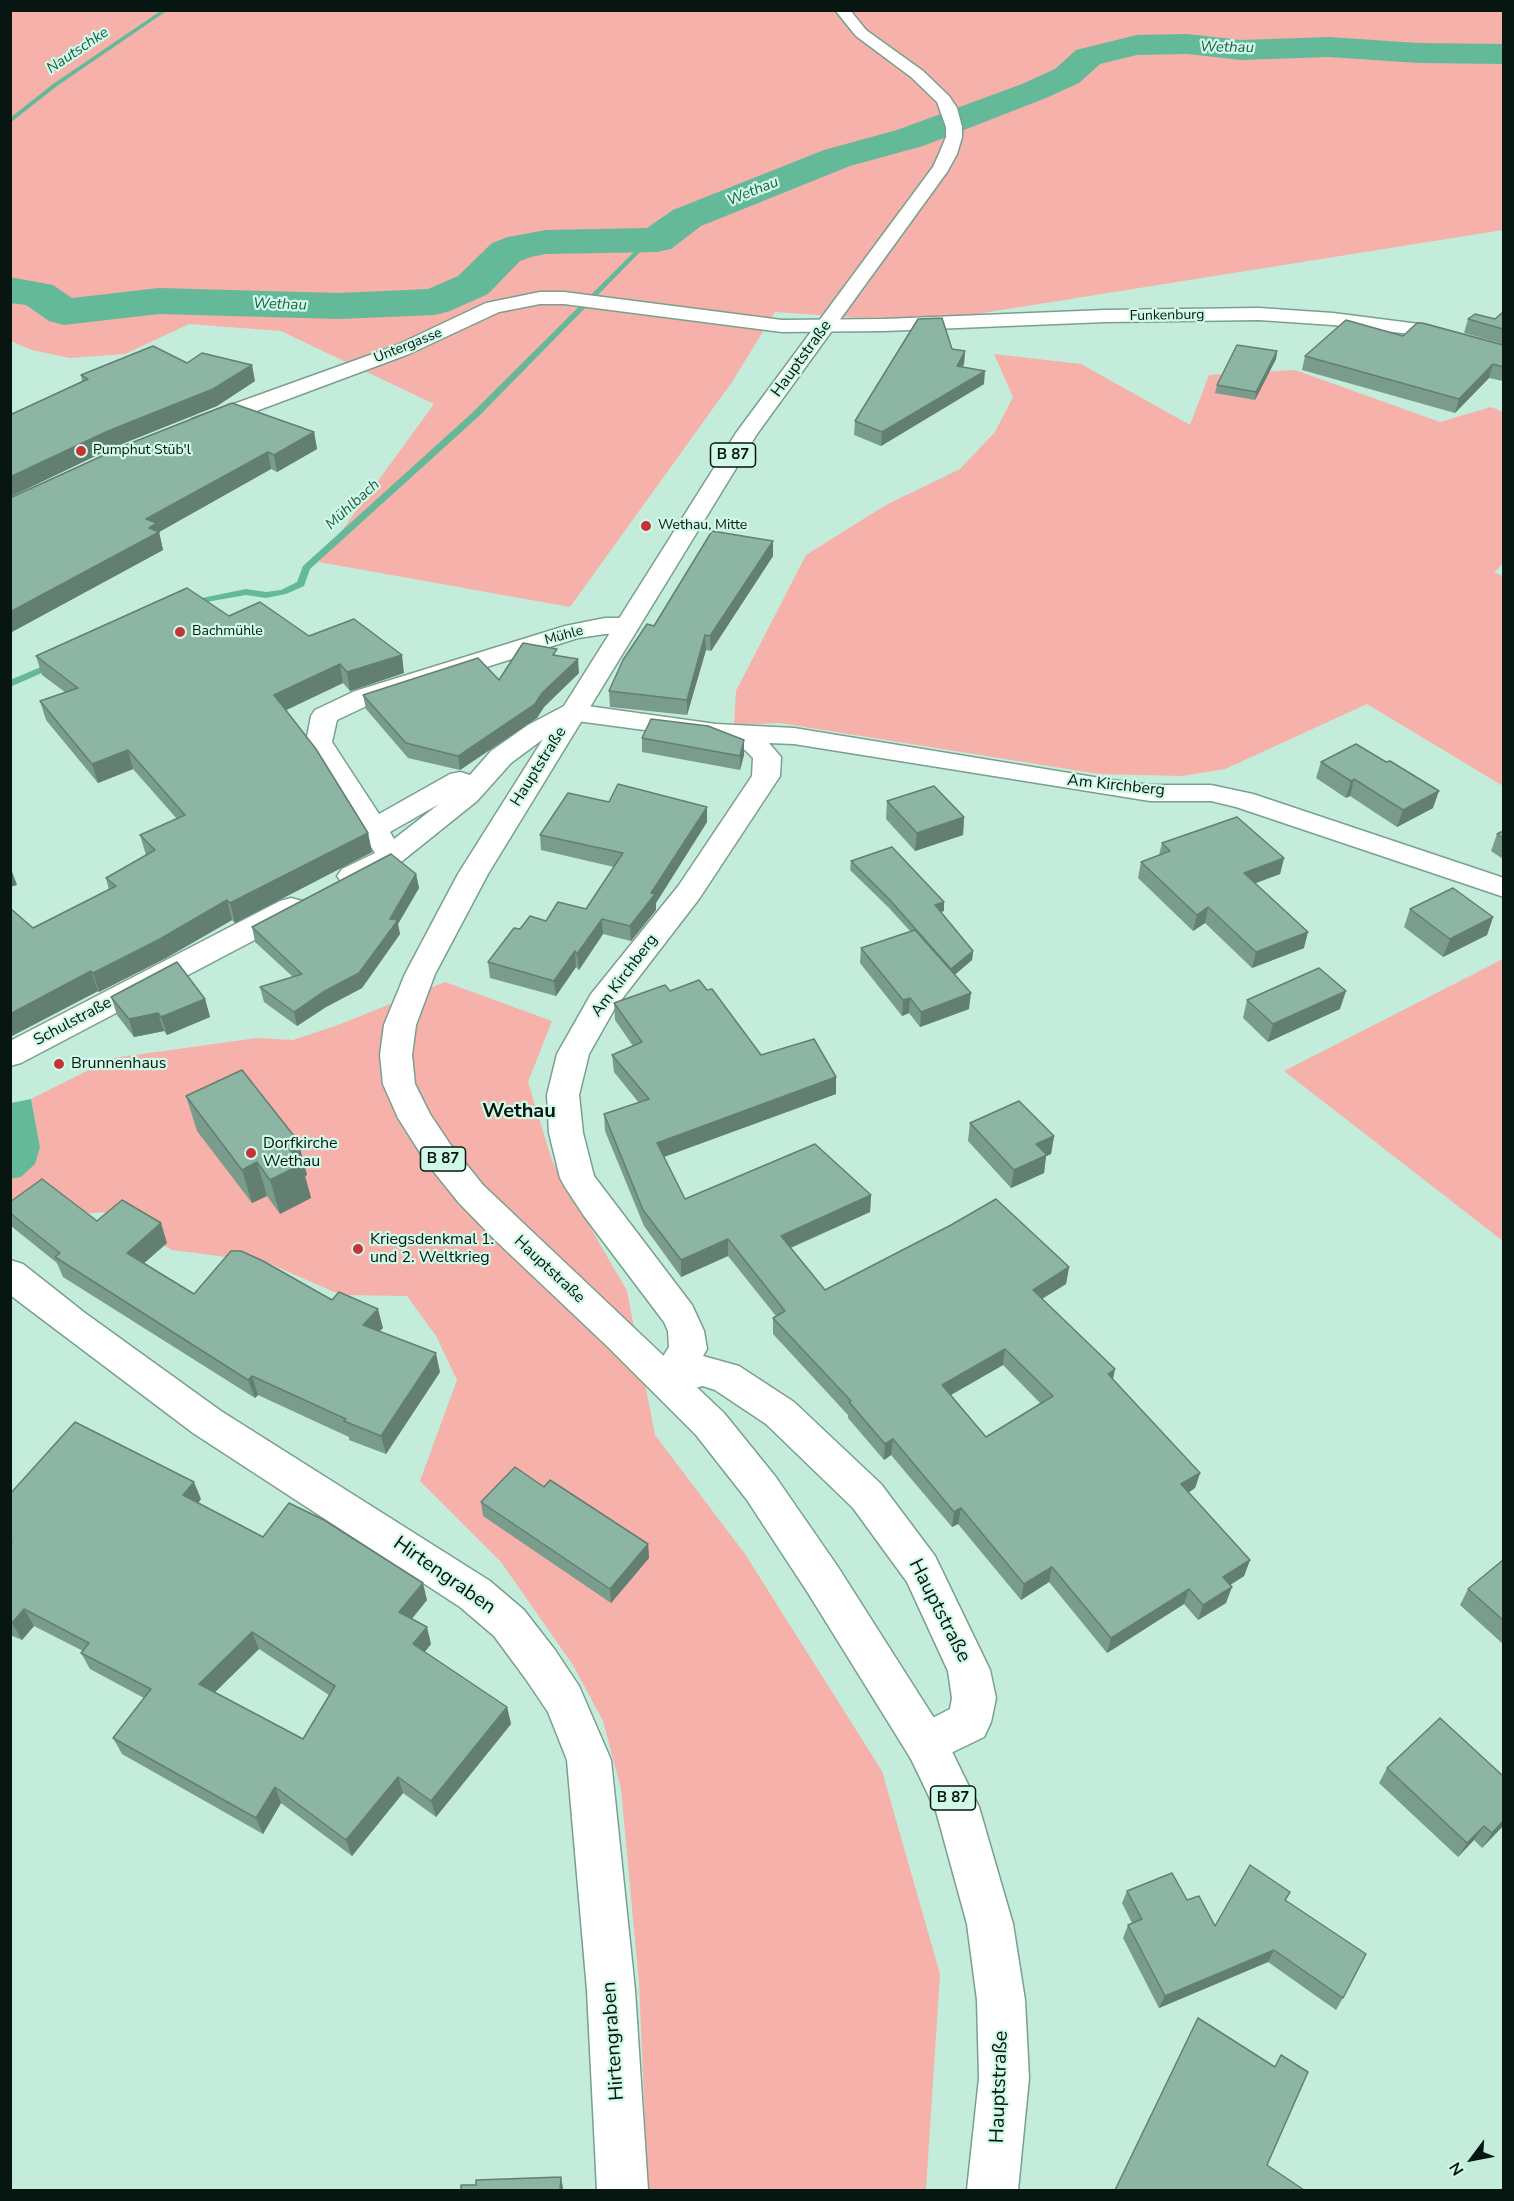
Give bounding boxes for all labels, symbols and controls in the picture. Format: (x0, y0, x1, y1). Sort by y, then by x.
water label: Nautschke (44, 24, 112, 78)
water label: Wethau (1200, 39, 1254, 57)
water label: Wethau (725, 174, 781, 210)
water label: Wethau (253, 295, 307, 315)
street label: Funkenburg (1130, 307, 1204, 325)
street label: Hauptstraße (768, 317, 836, 401)
street label: Untergasse (372, 325, 444, 367)
place label: Pumphut Stüb'l (93, 443, 191, 459)
road number: B 87 (710, 443, 756, 467)
marker: Pumphut Stüb'l (74, 444, 88, 458)
water label: Mühlbach (322, 476, 384, 534)
place label: Wethau, Mitte (658, 518, 747, 534)
marker: Wethau, Mitte (639, 519, 653, 533)
street label: Mühle (543, 623, 585, 649)
place label: Bachmühle (192, 624, 263, 640)
marker: Bachmühle (173, 625, 187, 639)
street label: Hauptstraße (507, 724, 571, 810)
street label: Am Kirchberg (1066, 771, 1166, 801)
street label: Am Kirchberg (588, 931, 662, 1021)
street label: Schulstraße (31, 993, 115, 1051)
place label: Brunnenhaus (71, 1054, 167, 1074)
marker: Brunnenhaus (52, 1057, 66, 1071)
district label: Wethau (482, 1100, 556, 1124)
place label: Dorfkirche Wethau (263, 1134, 338, 1172)
marker: Dorfkirche Wethau (244, 1146, 258, 1160)
road number: B 87 (420, 1147, 466, 1171)
place label: Kriegsdenkmal 1. und 2. Weltkrieg (370, 1230, 494, 1268)
street label: Hauptstraße (509, 1232, 589, 1308)
marker: Kriegsdenkmal 1. und 2. Weltkrieg (351, 1242, 365, 1256)
street label: Hirtengraben (388, 1532, 500, 1620)
street label: Hauptstraße (903, 1555, 975, 1667)
road number: B 87 (930, 1786, 976, 1810)
street label: Hirtengraben (598, 1981, 630, 2101)
street label: Hauptstraße (986, 2030, 1014, 2144)
north arrow (1442, 2129, 1502, 2189)
text: N (1444, 2158, 1469, 2179)

